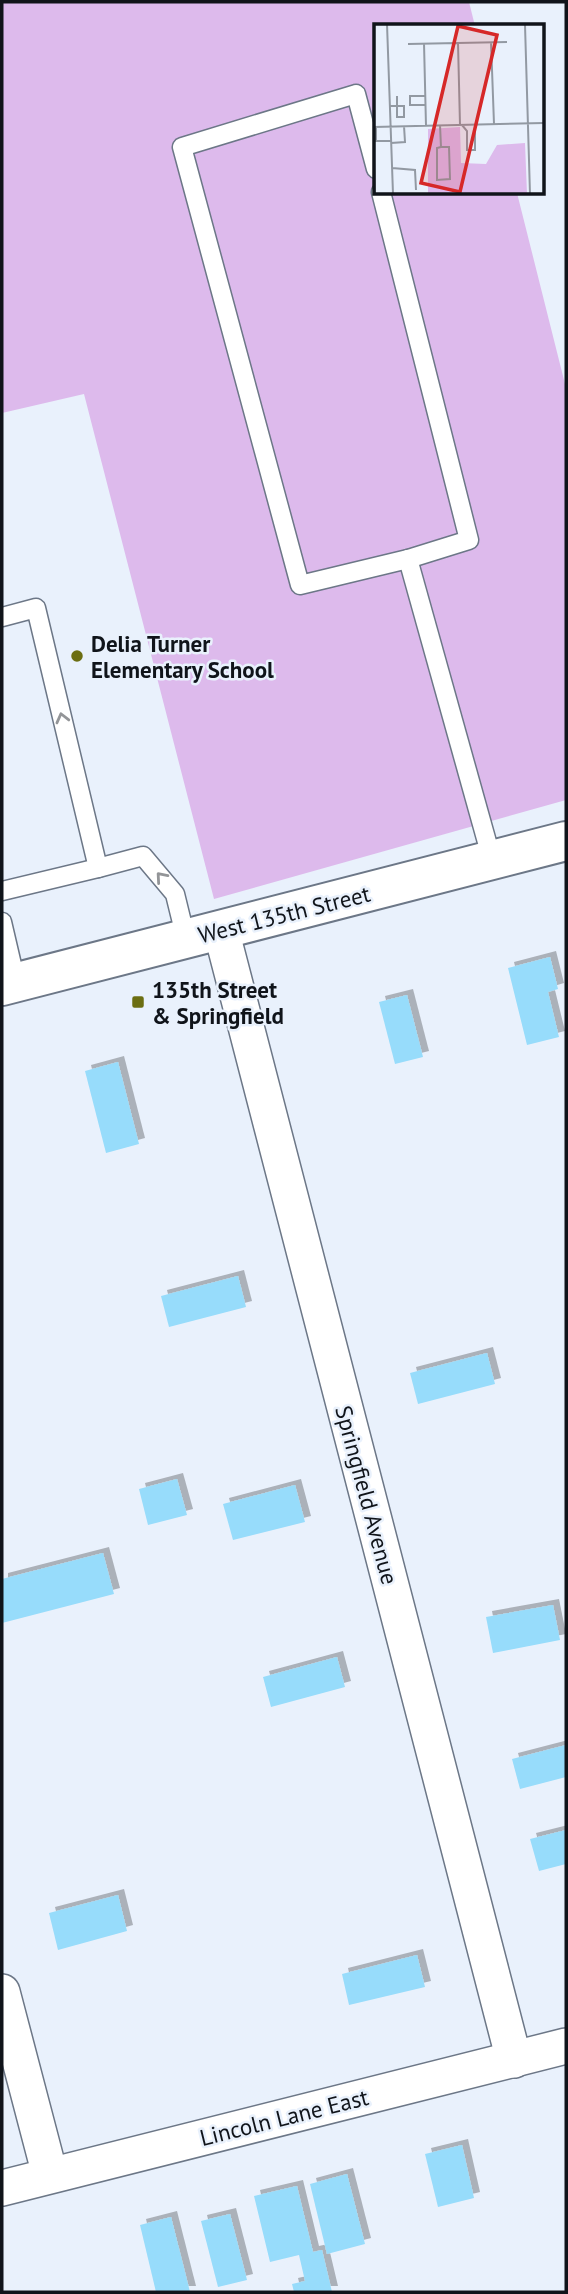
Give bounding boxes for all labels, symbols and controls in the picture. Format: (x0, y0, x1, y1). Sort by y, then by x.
inset map (374, 24, 544, 194)
place label: Delia Turner Elementary School (91, 629, 274, 684)
marker: Delia Turner Elementary School (69, 648, 85, 664)
one-way arrow (56, 712, 70, 724)
one-way arrow (157, 873, 169, 886)
street label: West 135th Street (195, 879, 373, 949)
place label: 135th Street & Springfield (152, 975, 284, 1030)
marker: 135th Street & Springfield (130, 994, 146, 1010)
street label: Springfield Avenue (329, 1402, 405, 1588)
street label: Lincoln Lane East (197, 2082, 371, 2152)

